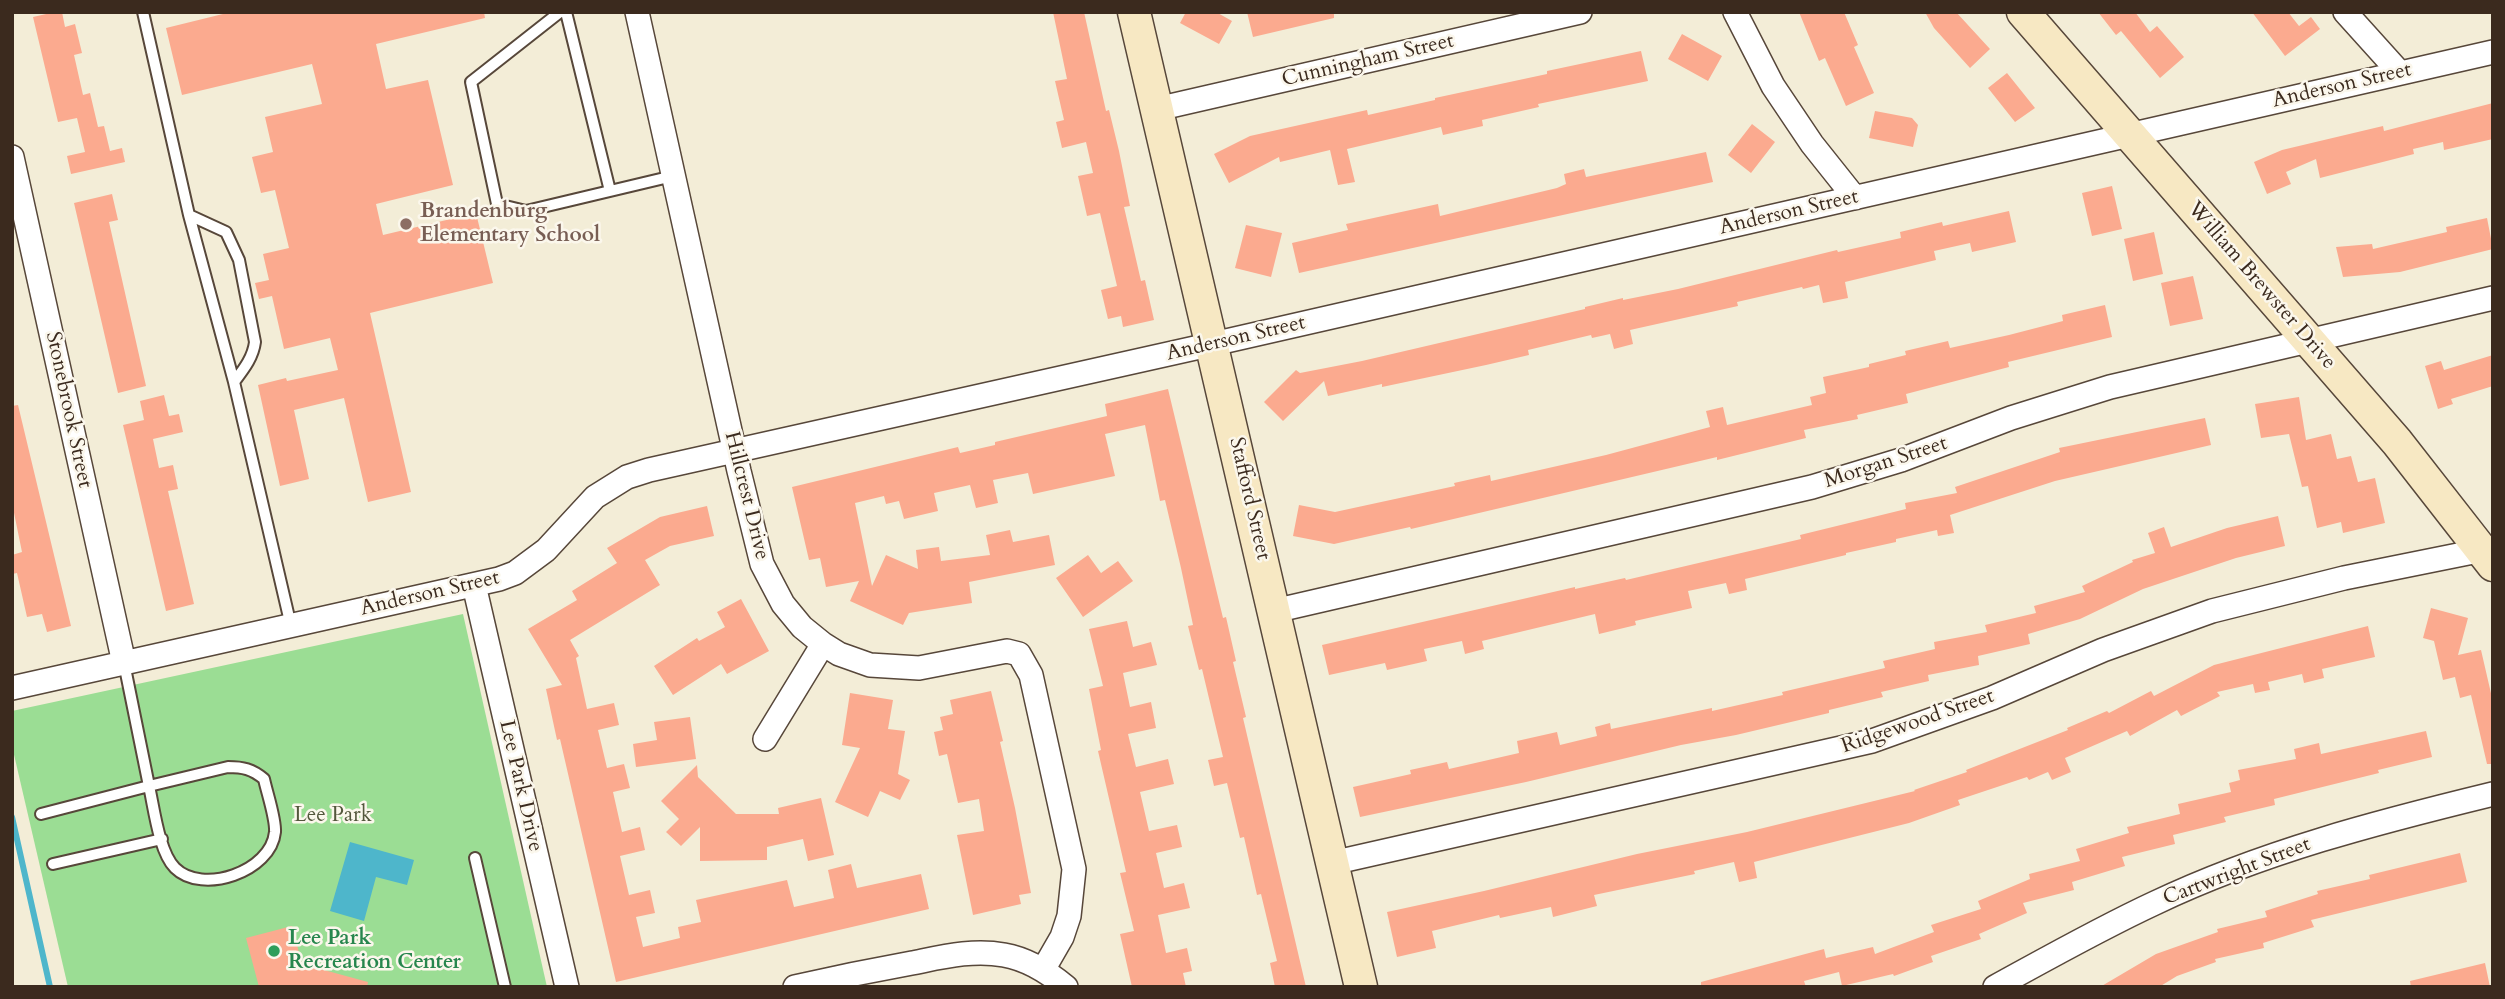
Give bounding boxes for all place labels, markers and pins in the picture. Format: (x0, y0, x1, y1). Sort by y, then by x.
place label: Brandenburg Elementary School (420, 199, 600, 249)
marker: Brandenburg Elementary School (398, 216, 414, 232)
place label: Lee Park Recreation Center (288, 926, 461, 976)
marker: Lee Park Recreation Center (266, 943, 282, 959)

